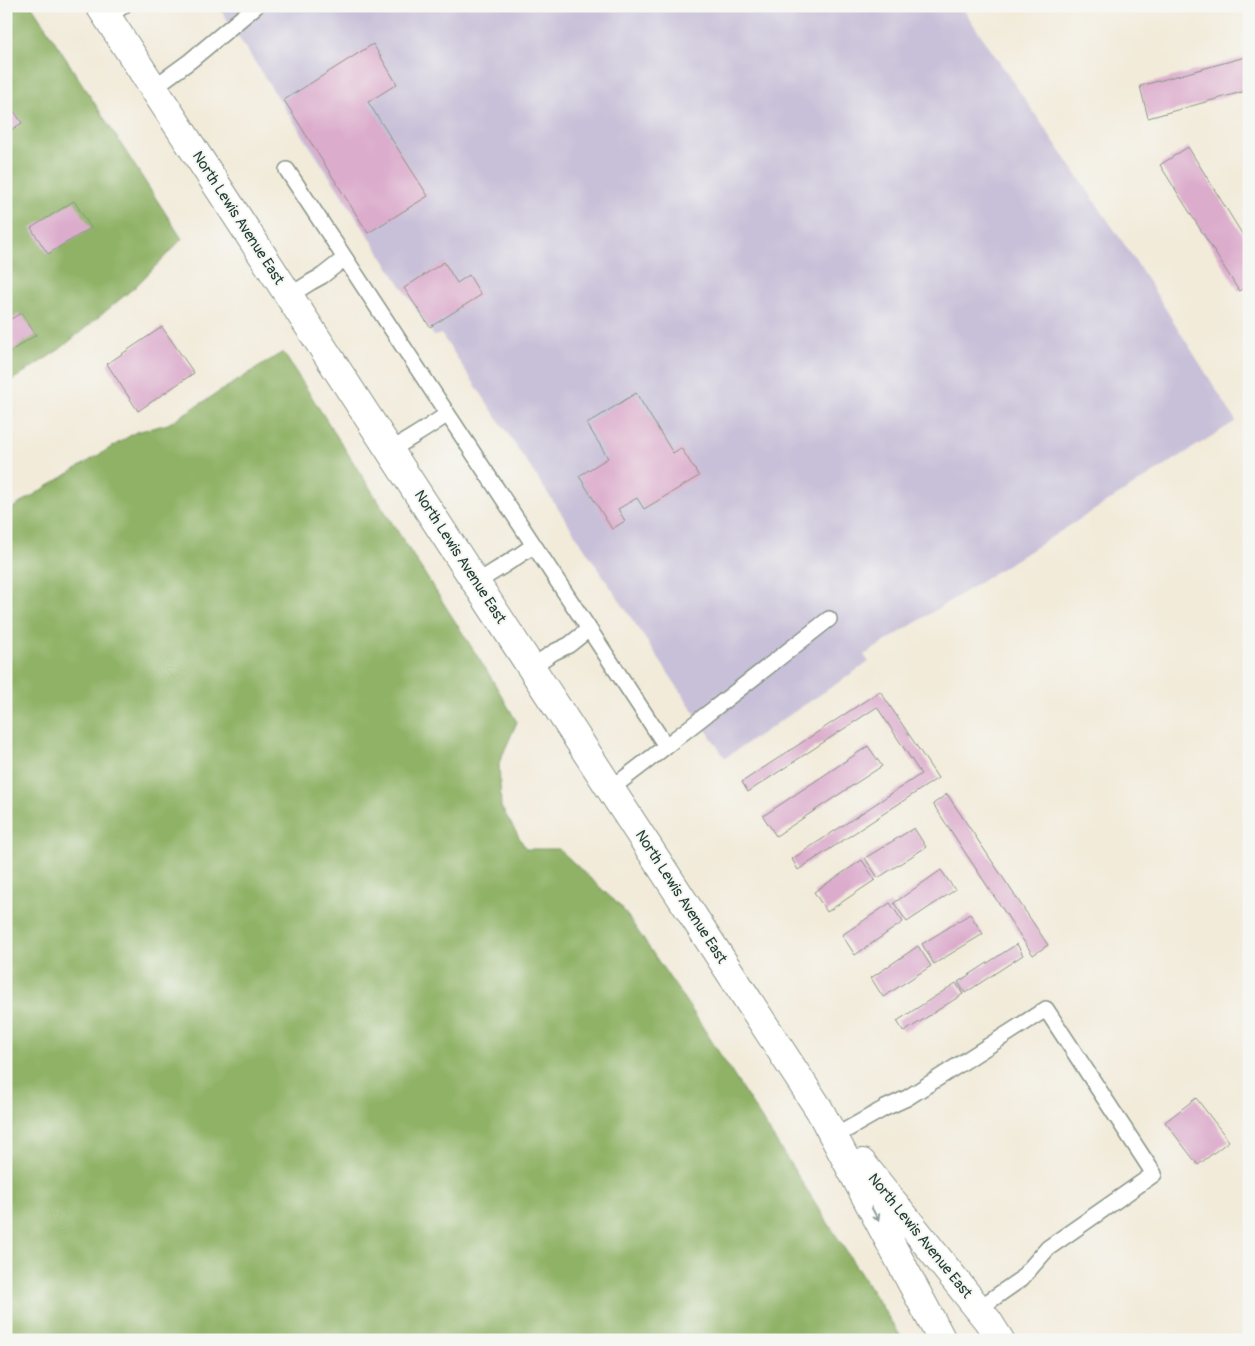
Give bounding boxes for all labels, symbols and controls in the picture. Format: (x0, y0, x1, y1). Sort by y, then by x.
street label: North Lewis Avenue East (188, 148, 289, 289)
street label: North Lewis Avenue East (410, 487, 511, 628)
street label: North Lewis Avenue East (631, 827, 732, 968)
street label: North Lewis Avenue East (864, 1170, 977, 1303)
one-way arrow (871, 1206, 880, 1221)

